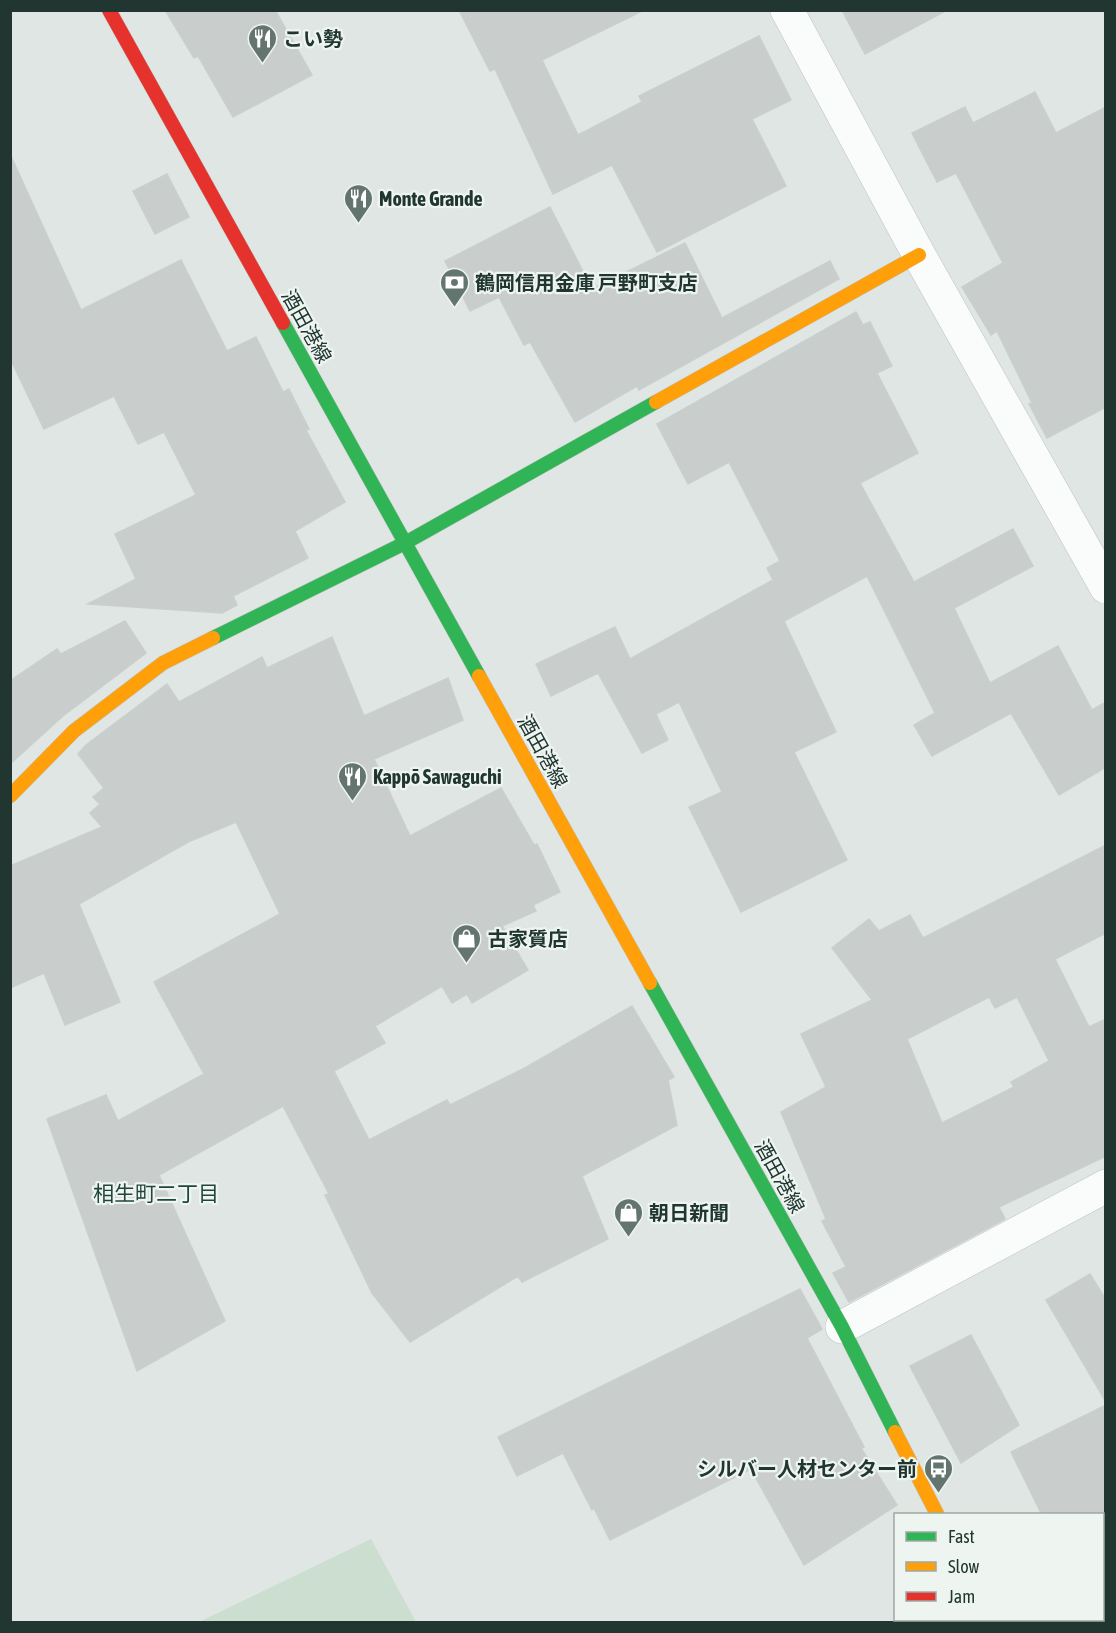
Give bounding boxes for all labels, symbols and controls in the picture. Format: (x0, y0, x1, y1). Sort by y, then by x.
restaurant icon: こい勢 (246, 22, 278, 64)
place label: こい勢 (283, 27, 343, 50)
restaurant icon: Monte Grande (342, 182, 374, 224)
place label: Monte Grande (379, 187, 483, 210)
bank icon: 鶴岡信用金庫 戸野町支店 (438, 266, 470, 308)
place label: 鶴岡信用金庫 戸野町支店 (475, 271, 698, 294)
street label: 酒田港線 (278, 285, 336, 367)
street label: 酒田港線 (514, 710, 572, 792)
restaurant icon: Kappō Sawaguchi (336, 760, 368, 802)
place label: Kappō Sawaguchi (373, 765, 502, 788)
shop icon: 古家質店 (451, 922, 483, 964)
place label: 古家質店 (488, 927, 568, 950)
street label: 酒田港線 (751, 1135, 809, 1217)
district label: 相生町二丁目 (93, 1181, 219, 1205)
shop icon: 朝日新聞 (612, 1196, 644, 1238)
place label: 朝日新聞 (649, 1201, 729, 1224)
bus stop icon: シルバー人材センター前 (922, 1452, 954, 1494)
place label: シルバー人材センター前 (697, 1457, 917, 1480)
legend (894, 1513, 1104, 1621)
text: Fast (948, 1526, 975, 1547)
text: Slow (948, 1556, 979, 1577)
text: Jam (948, 1586, 975, 1607)

